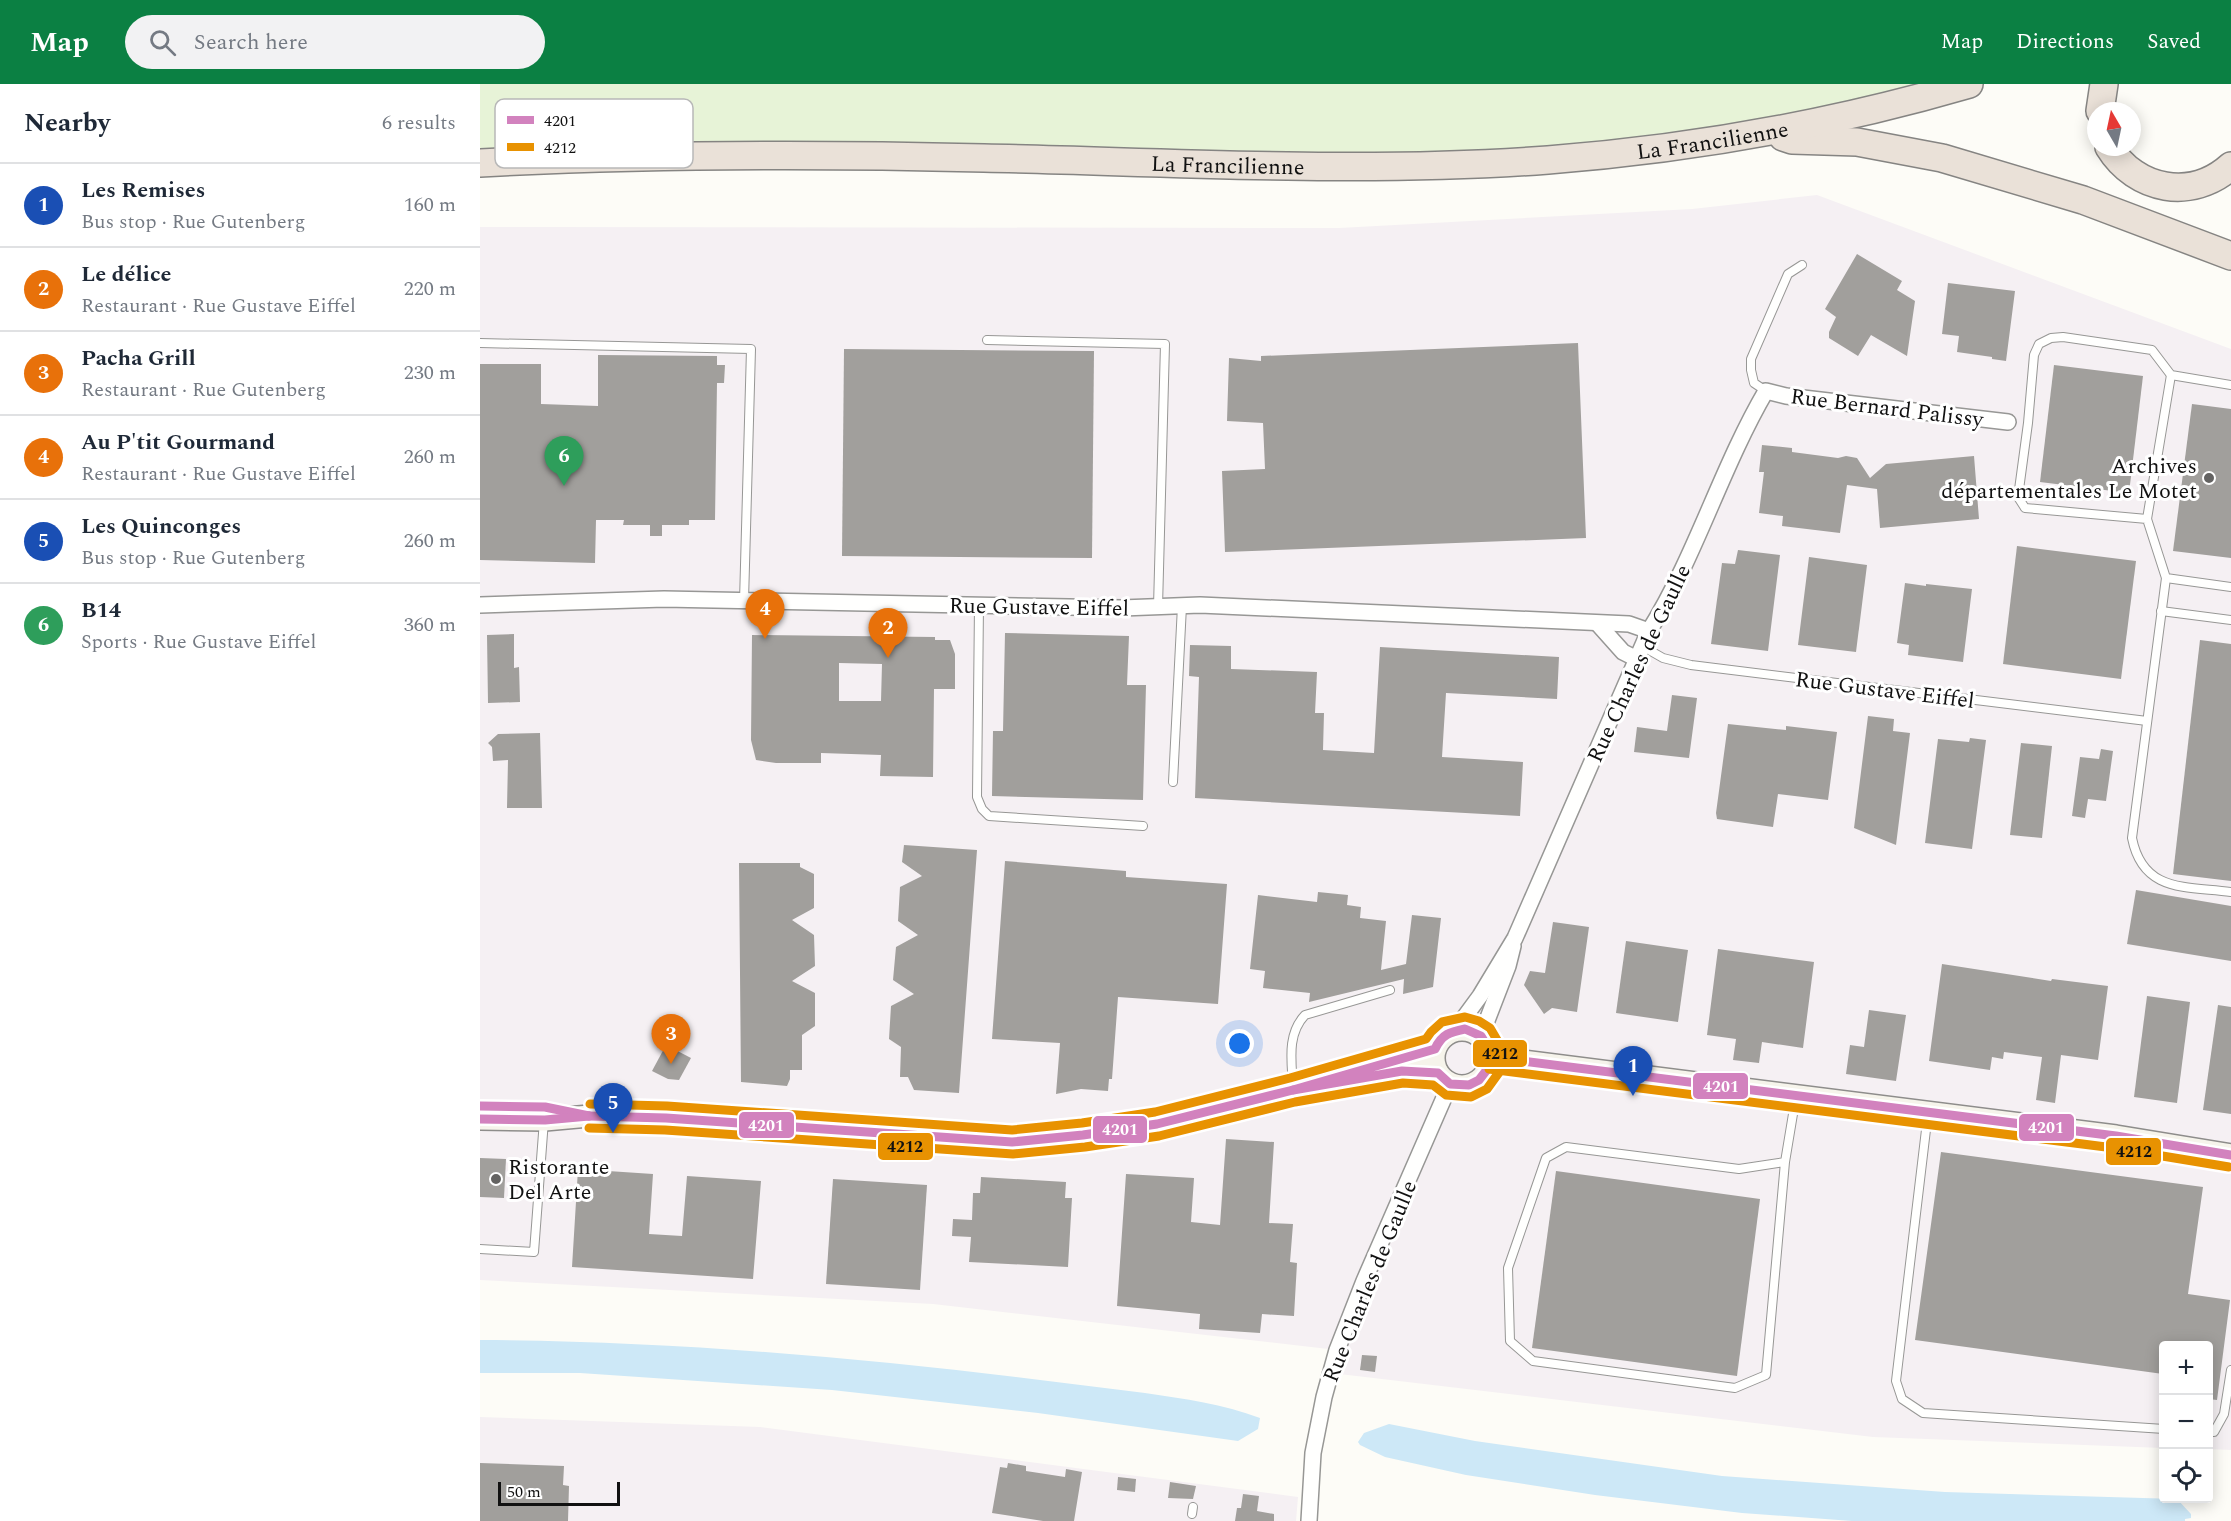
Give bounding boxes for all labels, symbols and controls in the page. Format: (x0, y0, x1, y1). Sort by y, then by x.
search box (125, 15, 545, 69)
text: Map (30, 21, 89, 64)
icon: search (146, 26, 179, 59)
text: Search here (194, 26, 308, 59)
text: Map (1941, 26, 1983, 58)
text: Directions (2016, 26, 2114, 58)
text: Saved (2147, 26, 2201, 58)
legend (495, 99, 693, 168)
north arrow (2087, 102, 2141, 156)
text: Nearby (24, 103, 110, 143)
text: 6 results (382, 108, 456, 138)
text: 4201 (544, 109, 576, 133)
street label: La Francilienne (1635, 113, 1791, 169)
text: 4212 (544, 136, 576, 160)
street label: La Francilienne (1151, 148, 1305, 184)
text: Les Remises (81, 174, 205, 207)
text: 1 (38, 190, 49, 220)
text: 160 m (404, 190, 456, 220)
text: Bus stop · Rue Gutenberg (81, 207, 305, 237)
text: Le délice (81, 258, 171, 291)
text: 2 (38, 274, 49, 304)
text: 220 m (404, 274, 456, 304)
text: Restaurant · Rue Gustave Eiffel (81, 291, 356, 321)
text: Pacha Grill (81, 342, 196, 375)
text: 3 (38, 358, 49, 388)
text: 230 m (404, 358, 456, 388)
text: Restaurant · Rue Gutenberg (81, 375, 326, 405)
street label: Rue Bernard Palissy (1789, 380, 1987, 437)
text: Au P'tit Gourmand (81, 426, 275, 459)
pin: 6 (544, 436, 584, 486)
text: 4 (38, 442, 49, 472)
text: 260 m (404, 442, 456, 472)
place label: Archives départementales Le Motet (1941, 450, 2197, 508)
text: Restaurant · Rue Gustave Eiffel (81, 459, 356, 489)
marker: Archives départementales Le Motet (2202, 471, 2216, 485)
text: Les Quinconges (81, 510, 241, 543)
text: 5 (38, 526, 49, 556)
text: 260 m (404, 526, 456, 556)
text: Bus stop · Rue Gutenberg (81, 543, 305, 573)
street label: Rue Charles de Gaulle (1579, 559, 1700, 768)
street label: Rue Gustave Eiffel (949, 589, 1129, 626)
pin: 4 (746, 590, 784, 639)
text: B14 (81, 594, 121, 627)
pin: 2 (868, 608, 908, 658)
text: 6 (38, 610, 49, 640)
text: 360 m (404, 610, 456, 640)
text: Sports · Rue Gustave Eiffel (81, 627, 316, 657)
street label: Rue Gustave Eiffel (1793, 663, 1976, 718)
pin: 3 (652, 1014, 690, 1064)
your location (1225, 1029, 1254, 1058)
line badge: 4212 (1472, 1039, 1528, 1068)
text: 4212 (1482, 1042, 1518, 1066)
pin: 1 (1614, 1046, 1652, 1096)
line badge: 4201 (1692, 1072, 1749, 1100)
text: 4201 (1703, 1075, 1739, 1099)
pin: 5 (594, 1084, 632, 1133)
line badge: 4201 (738, 1111, 795, 1139)
line badge: 4201 (2018, 1113, 2075, 1142)
text: 4201 (748, 1114, 784, 1138)
line badge: 4201 (1092, 1115, 1148, 1144)
text: 4201 (2028, 1116, 2064, 1140)
text: 4201 (1102, 1118, 1138, 1142)
line badge: 4212 (877, 1132, 934, 1161)
text: 4212 (887, 1135, 923, 1159)
line badge: 4212 (2105, 1137, 2162, 1166)
text: 4212 (2116, 1140, 2152, 1164)
place label: Ristorante Del Arte (508, 1151, 609, 1209)
marker: Ristorante Del Arte (489, 1172, 503, 1186)
street label: Rue Charles de Gaulle (1315, 1176, 1426, 1388)
map controls (2159, 1341, 2213, 1503)
button: + (2159, 1341, 2213, 1395)
button: − (2159, 1395, 2213, 1449)
button: locate (2159, 1449, 2213, 1503)
scale bar (498, 1479, 620, 1506)
text: 50 m (507, 1480, 541, 1504)

